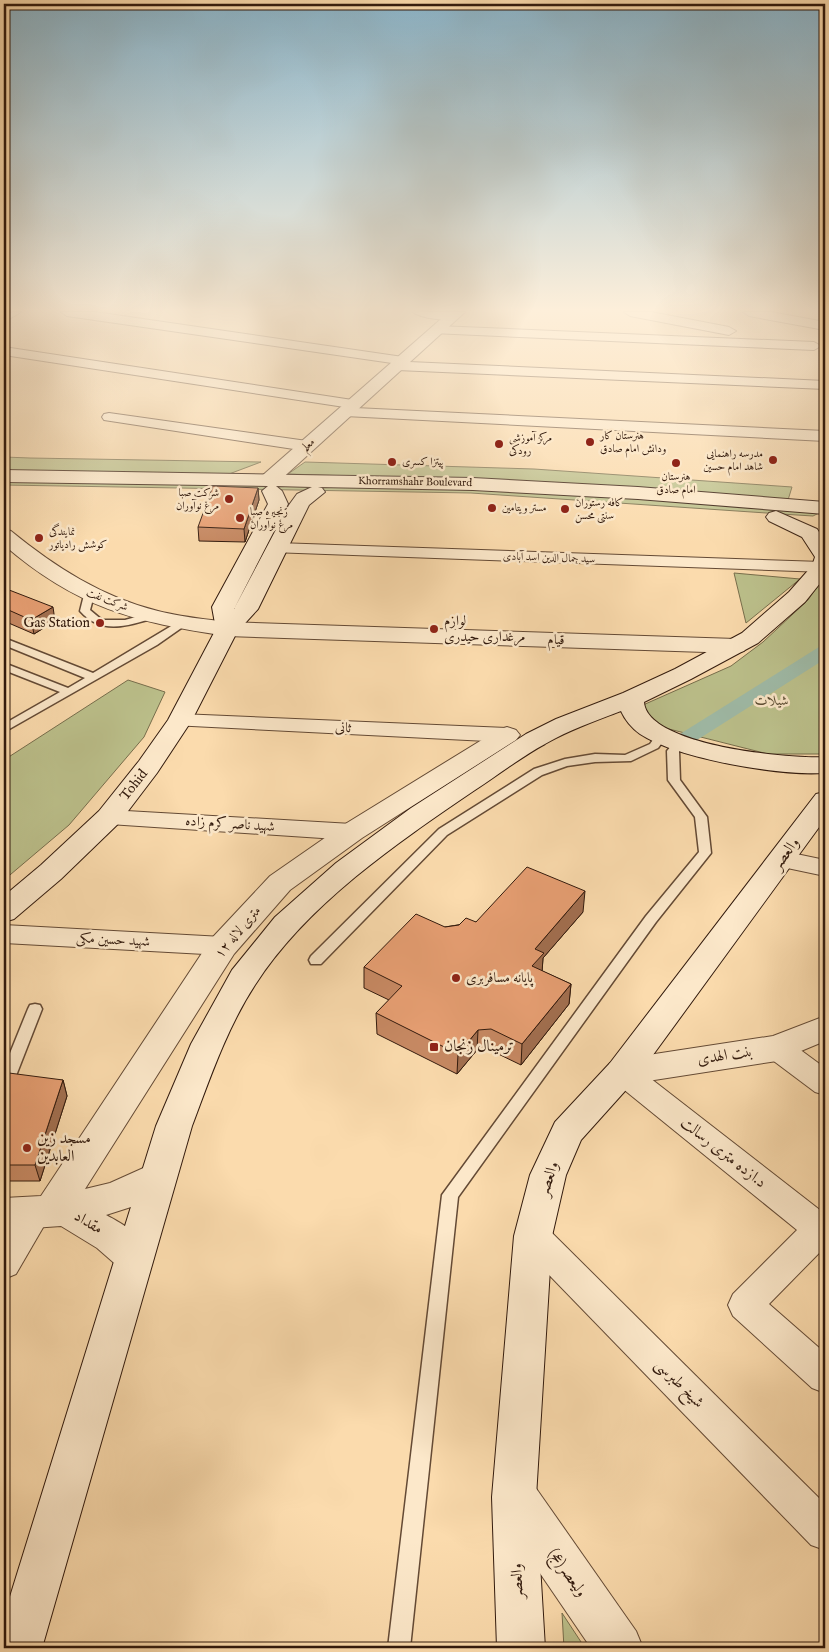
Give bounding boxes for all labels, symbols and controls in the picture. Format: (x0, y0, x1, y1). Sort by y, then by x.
place label: هنرستان کار ودانش امام صادق (599, 429, 666, 458)
place label: مرکز آموزشی رودکی (509, 430, 552, 458)
street label: معلم (298, 435, 320, 458)
marker: هنرستان کار ودانش امام صادق (584, 436, 596, 448)
marker: مرکز آموزشی رودکی (493, 438, 505, 450)
place label: مدرسه راهنمایی شاهد امام حسین (703, 447, 763, 476)
marker: مدرسه راهنمایی شاهد امام حسین (767, 454, 779, 466)
place label: پیتزا کسری (402, 455, 444, 469)
marker: پیتزا کسری (386, 456, 398, 468)
marker: هنرستان امام صادق (670, 457, 682, 469)
place label: هنرستان امام صادق (656, 470, 696, 499)
street label: Khorramshahr Boulevard (358, 474, 472, 490)
place label: شرکت صبا مرغ نوآوران (176, 486, 219, 515)
marker: شرکت صبا مرغ نوآوران (223, 493, 235, 505)
place label: کافه رستوران سنتی محسن (575, 496, 624, 524)
place label: مستر ویتامین (502, 501, 547, 515)
marker: مستر ویتامین (486, 502, 498, 514)
marker: کافه رستوران سنتی محسن (559, 503, 571, 515)
place label: زنجیره صبا مرغ نوآوران (250, 505, 293, 534)
marker: زنجیره صبا مرغ نوآوران (234, 512, 246, 524)
place label: نمایندگی کوشش رادیاتور (48, 523, 107, 552)
marker: نمایندگی کوشش رادیاتور (33, 532, 45, 544)
street label: سید جمال الدین اسد آبادی (503, 548, 595, 567)
street label: شرکت نفت (84, 586, 130, 614)
place label: لوازم مرغداری حیدری (444, 612, 526, 646)
place label: Gas Station (23, 614, 91, 632)
marker: Gas Station (94, 617, 106, 629)
marker: لوازم مرغداری حیدری (428, 623, 440, 635)
street label: قیام (547, 631, 565, 652)
park label: شیلات (755, 692, 789, 710)
street label: ثانی (334, 719, 352, 737)
street label: Tohid (116, 765, 152, 804)
street label: شهید ناصر کرم زاده (184, 812, 276, 839)
street label: والعصر (766, 834, 805, 876)
street label: ۱۲ متری لاله (211, 902, 265, 962)
street label: شهید حسین مکی (76, 929, 151, 951)
place label: پایانه مسافربری (466, 969, 534, 988)
marker: پایانه مسافربری (450, 972, 462, 984)
place label: ترمینال زنجان (444, 1037, 514, 1057)
marker: ترمینال زنجان (428, 1041, 440, 1053)
street label: بنت الهدی (696, 1042, 754, 1070)
street label: د.ازده متری رسالت (676, 1113, 770, 1193)
place label: مسجد زین العابدین (37, 1129, 91, 1167)
marker: مسجد زین العابدین (21, 1142, 33, 1154)
street label: والعصر (533, 1159, 564, 1201)
street label: مقداد (70, 1207, 106, 1239)
street label: شیخ طبرسی (648, 1355, 708, 1415)
street label: ولیعصر(عج) (541, 1545, 591, 1602)
street label: والعصر (507, 1563, 529, 1601)

